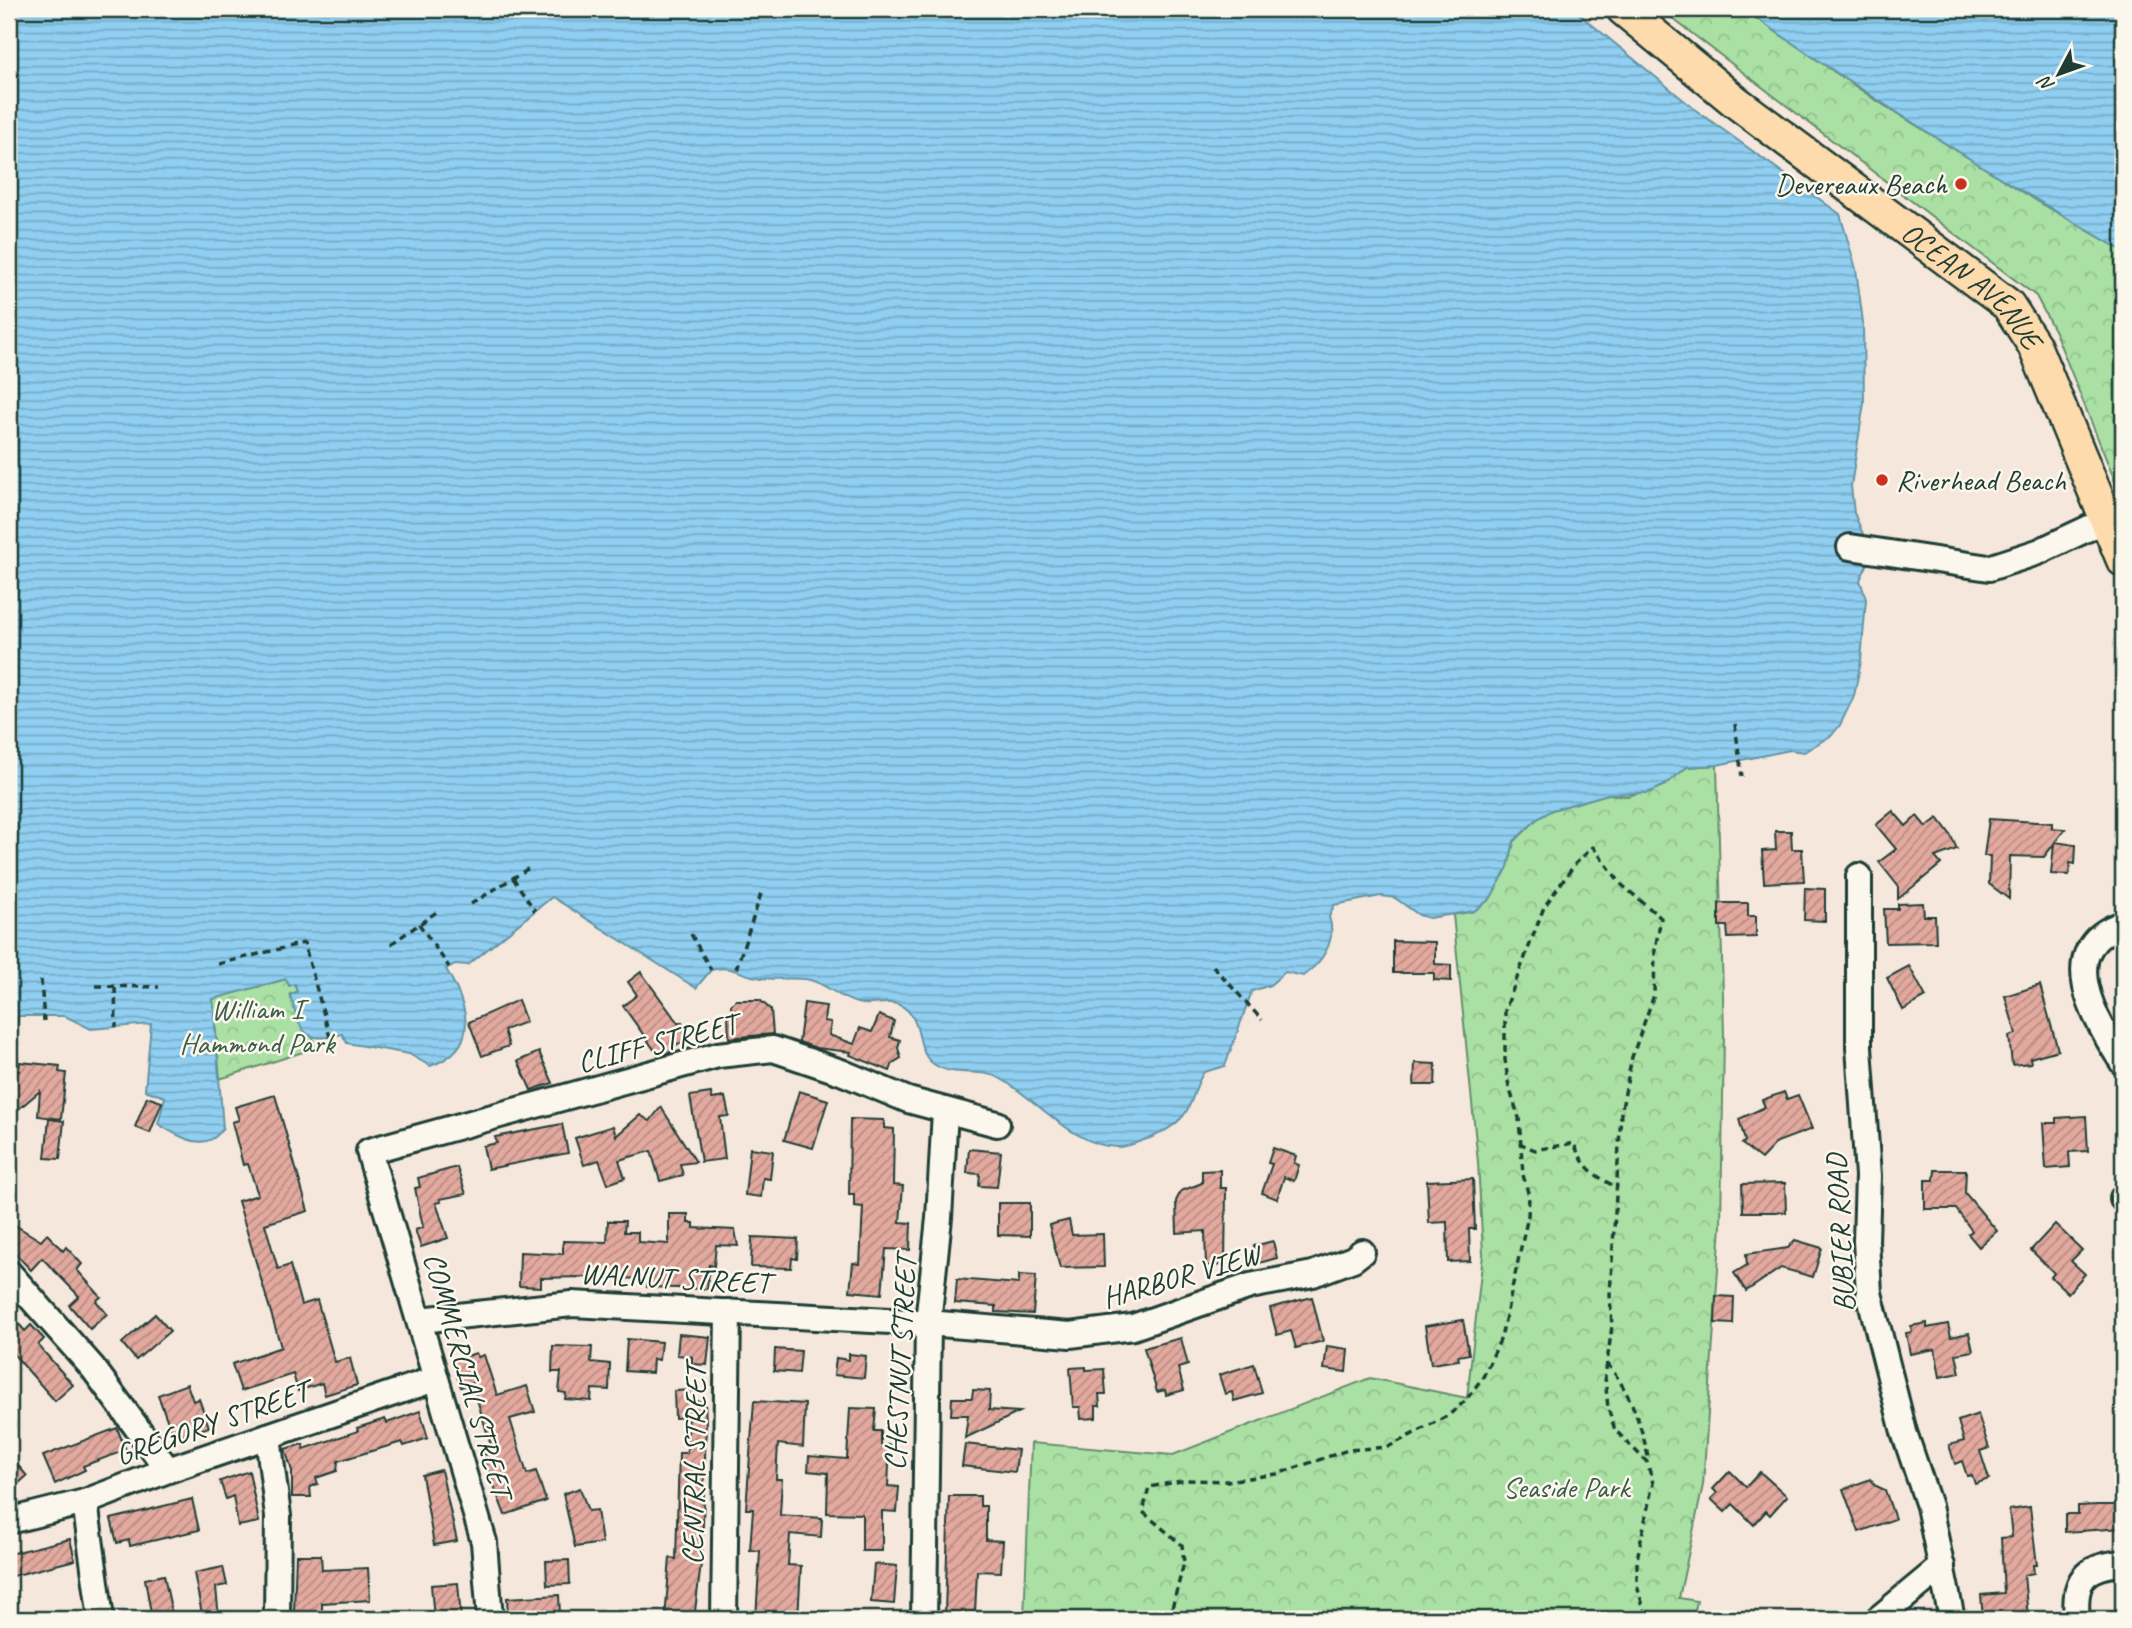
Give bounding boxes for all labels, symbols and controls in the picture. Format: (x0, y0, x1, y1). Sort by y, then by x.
north arrow (2024, 38, 2094, 108)
text: N (2032, 70, 2060, 97)
place label: Devereaux Beach (1775, 165, 1948, 203)
marker: Devereaux Beach (1953, 176, 1969, 192)
street label: OCEAN AVENUE (1894, 213, 2053, 360)
place label: Riverhead Beach (1896, 461, 2066, 499)
marker: Riverhead Beach (1874, 472, 1890, 488)
park label: William I Hammond Park (179, 990, 337, 1062)
street label: CLIFF STREET (573, 1003, 748, 1081)
street label: BUBIER ROAD (1817, 1150, 1863, 1313)
street label: HARBOR VIEW (1098, 1234, 1267, 1317)
street label: COMMERCIAL STREET (415, 1248, 523, 1508)
street label: CHESTNUT STREET (875, 1248, 925, 1471)
street label: WALNUT STREET (579, 1254, 778, 1302)
street label: CENTRAL STREET (673, 1358, 715, 1565)
street label: GREGORY STREET (110, 1370, 321, 1474)
park label: Seaside Park (1503, 1468, 1631, 1506)

